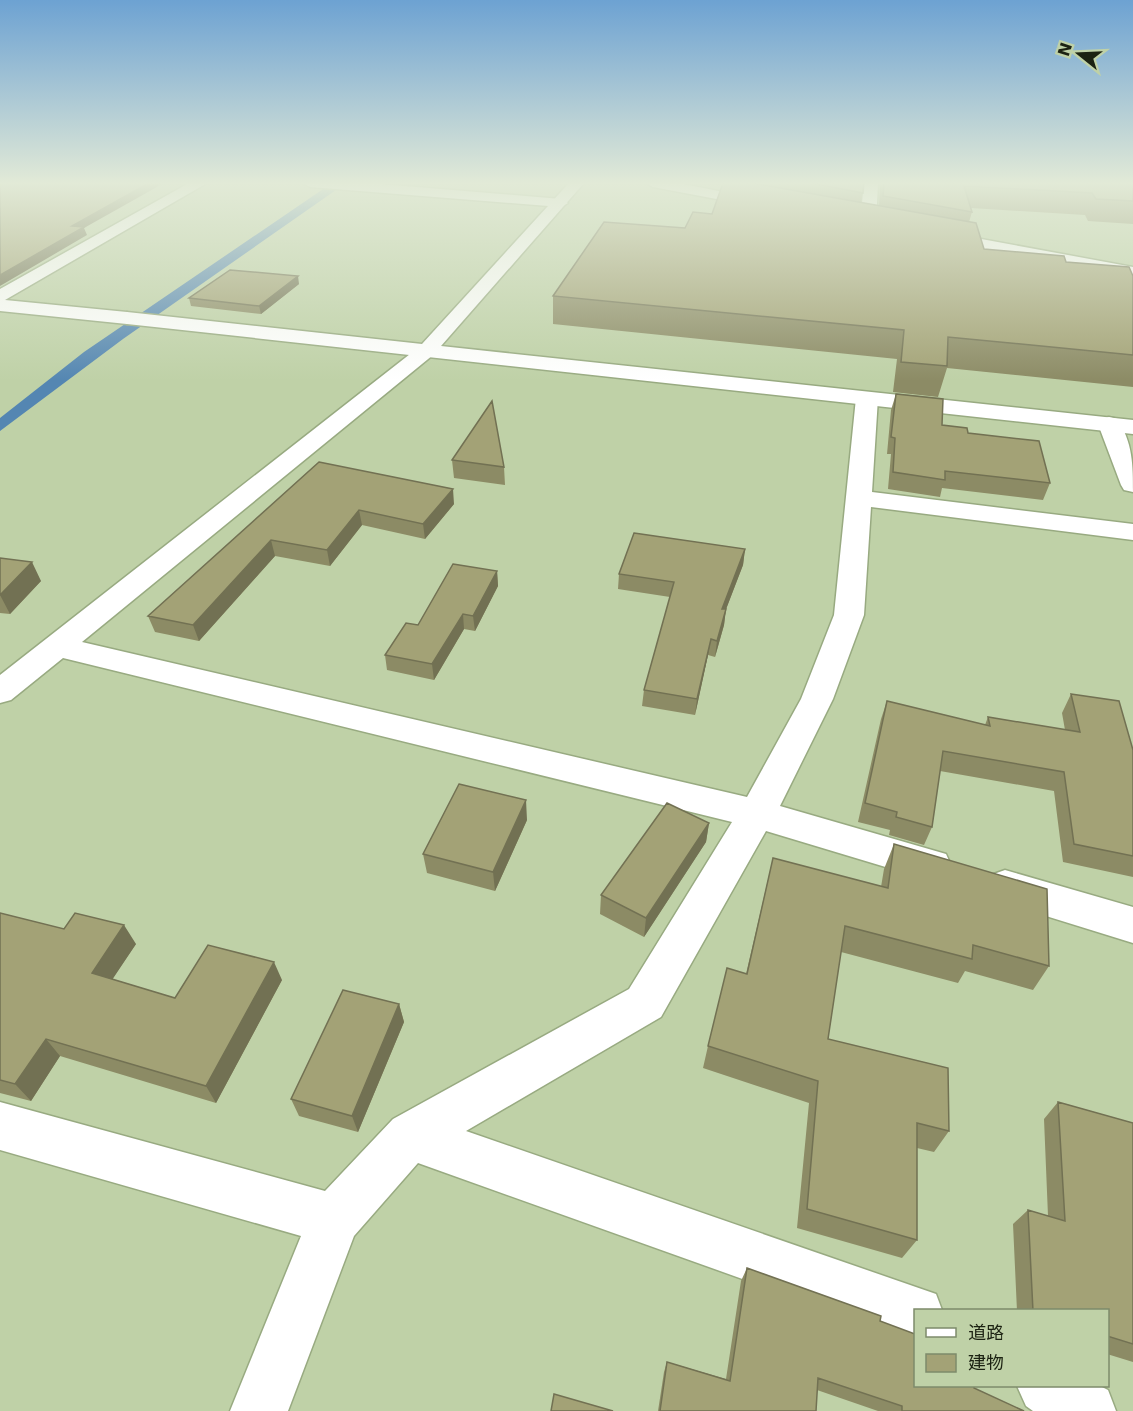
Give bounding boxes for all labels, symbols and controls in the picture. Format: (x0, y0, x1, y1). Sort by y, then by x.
north arrow (1049, 24, 1109, 84)
text: N (1054, 40, 1076, 59)
legend (914, 1309, 1109, 1387)
text: 道路 (968, 1322, 1004, 1343)
text: 建物 (968, 1352, 1004, 1373)

